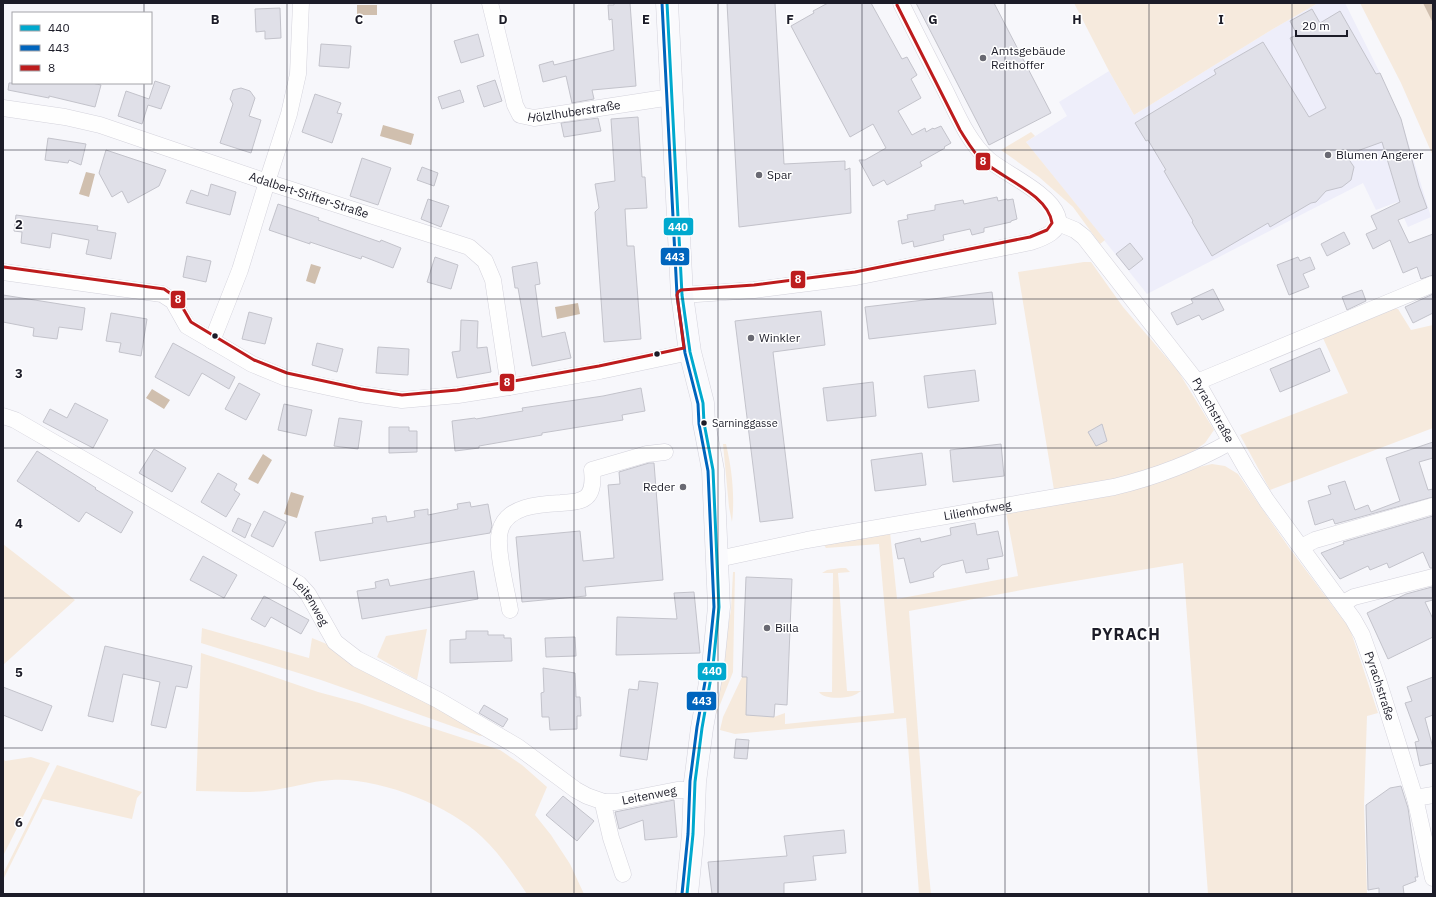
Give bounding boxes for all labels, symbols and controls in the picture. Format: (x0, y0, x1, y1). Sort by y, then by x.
text: B (211, 11, 220, 28)
text: C (355, 11, 364, 28)
text: D (498, 11, 508, 28)
text: E (642, 11, 650, 28)
text: F (786, 11, 794, 28)
text: G (928, 11, 938, 28)
text: H (1072, 11, 1082, 28)
text: I (1218, 11, 1224, 28)
legend (12, 12, 152, 84)
scale bar (1296, 12, 1347, 38)
text: 20 m (1302, 18, 1330, 33)
text: 440 (48, 20, 70, 35)
text: 443 (48, 40, 70, 55)
place label: Amtsgebäude Reithoffer (991, 43, 1066, 72)
marker: Amtsgebäude Reithoffer (978, 53, 988, 63)
text: 8 (48, 60, 55, 75)
street label: Hölzlhuberstraße (526, 97, 622, 125)
place label: Blumen Angerer (1336, 147, 1424, 162)
marker: Blumen Angerer (1323, 150, 1333, 160)
line badge: 8 (975, 152, 991, 171)
text: 8 (980, 154, 987, 168)
place label: Spar (767, 167, 792, 182)
street label: Adalbert-Stifter-Straße (247, 168, 371, 221)
marker: Spar (754, 170, 764, 180)
text: 2 (15, 216, 23, 233)
line badge: 440 (663, 217, 694, 236)
text: 440 (668, 220, 688, 234)
line badge: 443 (660, 247, 690, 266)
text: 443 (665, 250, 685, 264)
line badge: 8 (790, 270, 806, 289)
text: 8 (795, 272, 802, 286)
line badge: 8 (170, 290, 186, 309)
text: 8 (175, 292, 182, 306)
place label: Winkler (759, 330, 801, 345)
unlabelled marker (210, 331, 220, 341)
marker: Winkler (746, 333, 756, 343)
unlabelled marker (652, 349, 662, 359)
text: 3 (15, 365, 23, 382)
line badge: 8 (499, 373, 515, 392)
text: 8 (504, 375, 511, 389)
street label: Pyrachstraße (1189, 375, 1238, 445)
place label: Sarninggasse (712, 416, 778, 430)
marker: Sarninggasse (699, 418, 709, 428)
place label: Reder (643, 479, 676, 494)
marker: Reder (678, 482, 688, 492)
street label: Lilienhofweg (943, 497, 1013, 523)
text: 4 (15, 515, 23, 532)
street label: Leitenweg (290, 574, 333, 629)
place label: Billa (775, 620, 799, 635)
marker: Billa (762, 623, 772, 633)
district label: PYRACH (1091, 624, 1161, 644)
street label: Pyrachstraße (1361, 649, 1398, 723)
line badge: 440 (697, 662, 727, 681)
text: 5 (15, 664, 23, 681)
text: 440 (702, 664, 722, 678)
line badge: 443 (686, 691, 717, 711)
text: 443 (692, 694, 712, 708)
street label: Leitenweg (621, 782, 678, 808)
text: 6 (15, 814, 23, 831)

